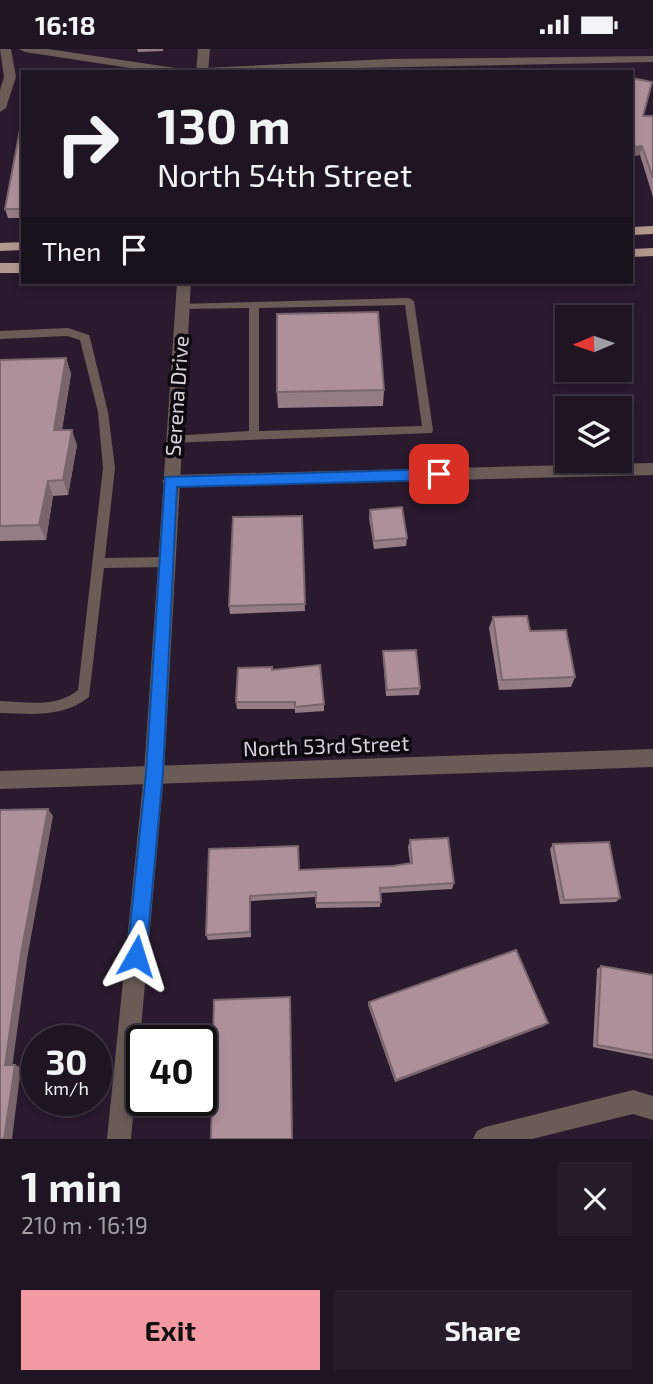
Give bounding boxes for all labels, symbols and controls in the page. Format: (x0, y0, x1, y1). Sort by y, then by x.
text: 16:18 (35, 9, 96, 40)
text: 130 m (157, 95, 291, 154)
icon: right (42, 98, 133, 189)
text: North 54th Street (157, 155, 412, 193)
icon: arrive (115, 231, 153, 269)
text: Then (42, 235, 101, 266)
north arrow (555, 305, 632, 381)
map controls (555, 305, 632, 473)
street label: Serena Drive (159, 335, 193, 457)
button: layers (555, 396, 632, 473)
pin (409, 444, 469, 504)
icon: arrive (420, 455, 458, 493)
street label: North 53rd Street (242, 730, 410, 760)
position arrow (99, 919, 173, 993)
speed limit sign: 40 (126, 1025, 217, 1116)
text: 30 (46, 1040, 87, 1082)
text: km/h (44, 1077, 89, 1099)
text: 1 min (21, 1160, 122, 1210)
button: close (558, 1162, 632, 1236)
text: 210 m · 16:19 (21, 1211, 148, 1239)
button: Exit (21, 1290, 320, 1370)
button: Share (334, 1290, 632, 1370)

